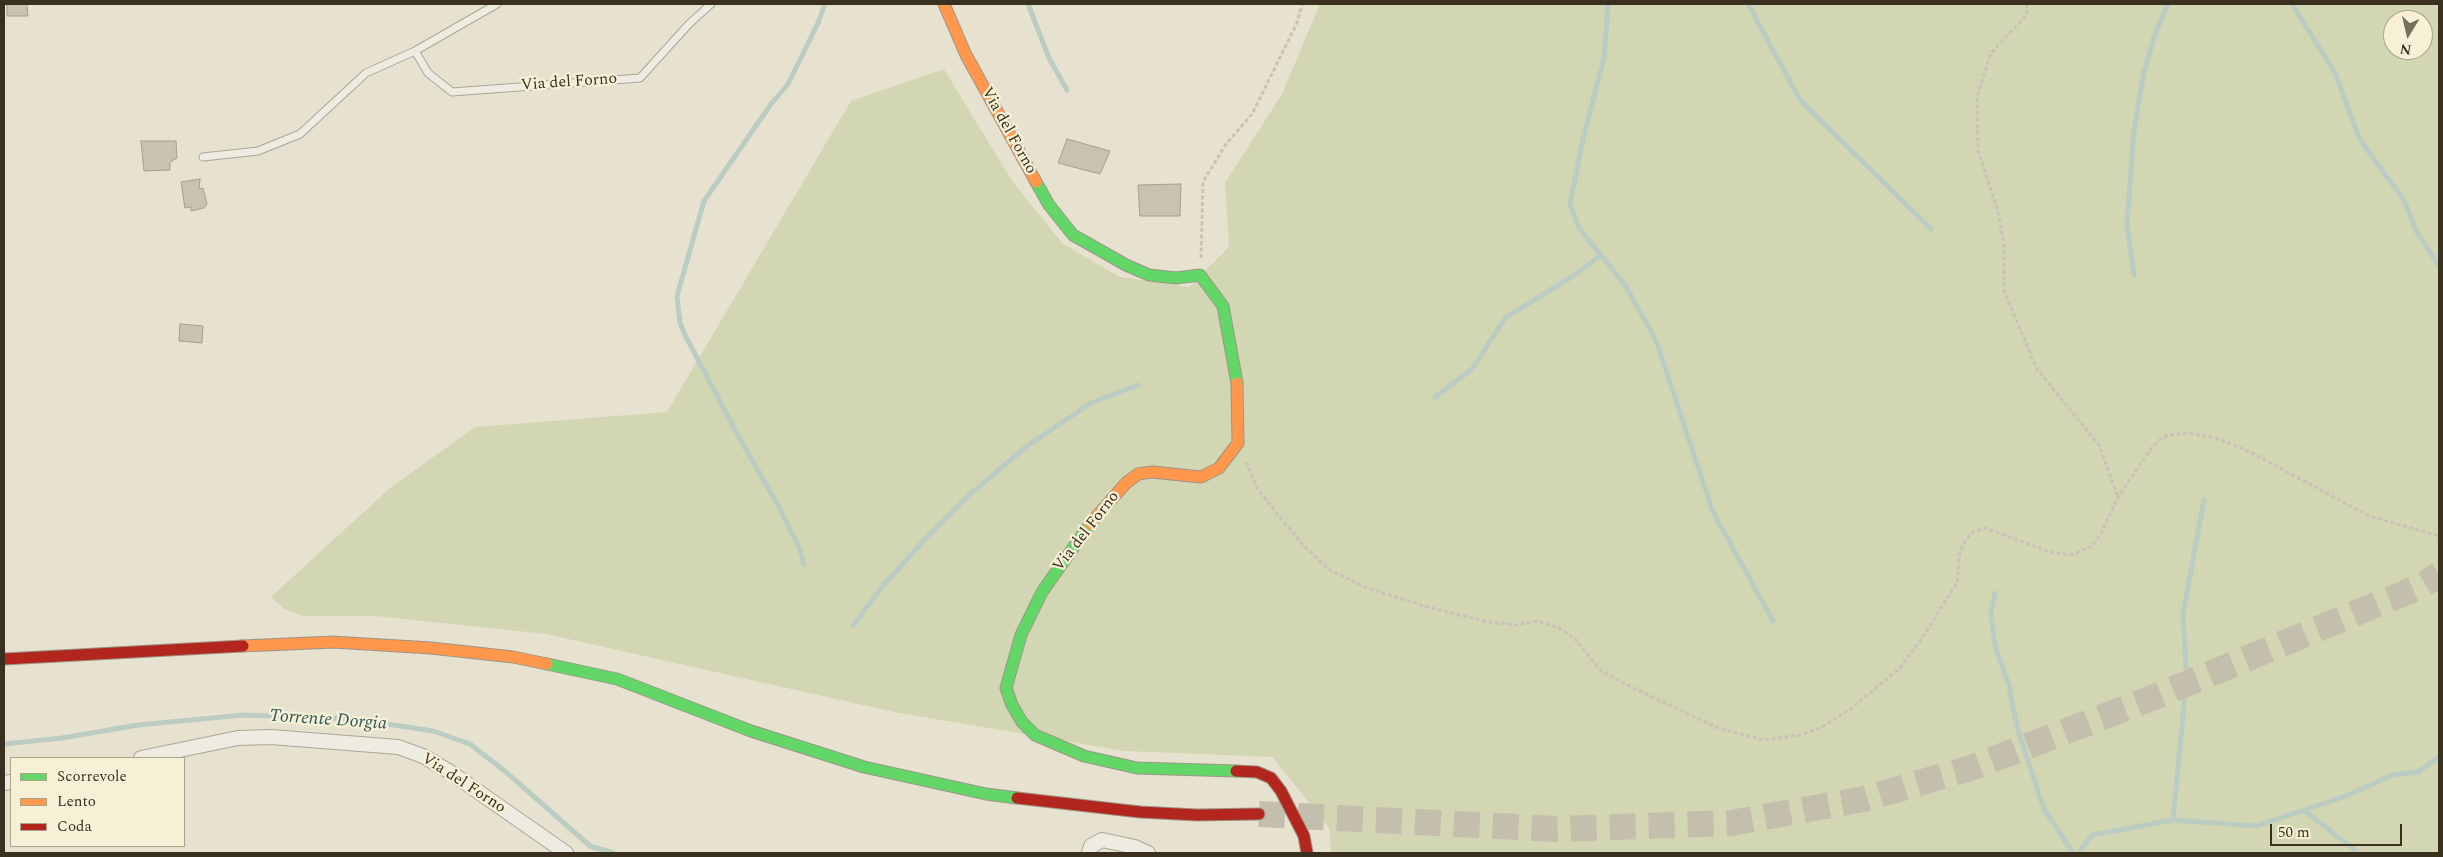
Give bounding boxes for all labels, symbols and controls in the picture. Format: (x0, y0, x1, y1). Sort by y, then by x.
north arrow (2383, 10, 2433, 60)
text: N (2398, 38, 2413, 61)
street label: Via del Forno (520, 70, 618, 96)
street label: Via del Forno (976, 84, 1040, 178)
street label: Via del Forno (1050, 488, 1124, 576)
water label: Torrente Dorgia (268, 706, 388, 736)
street label: Via del Forno (417, 750, 509, 818)
legend (10, 757, 185, 847)
text: Scorrevole (57, 765, 127, 788)
text: Lento (57, 790, 96, 813)
scale bar (2273, 814, 2406, 846)
text: Coda (57, 815, 92, 838)
text: 50 m (2278, 821, 2310, 844)

